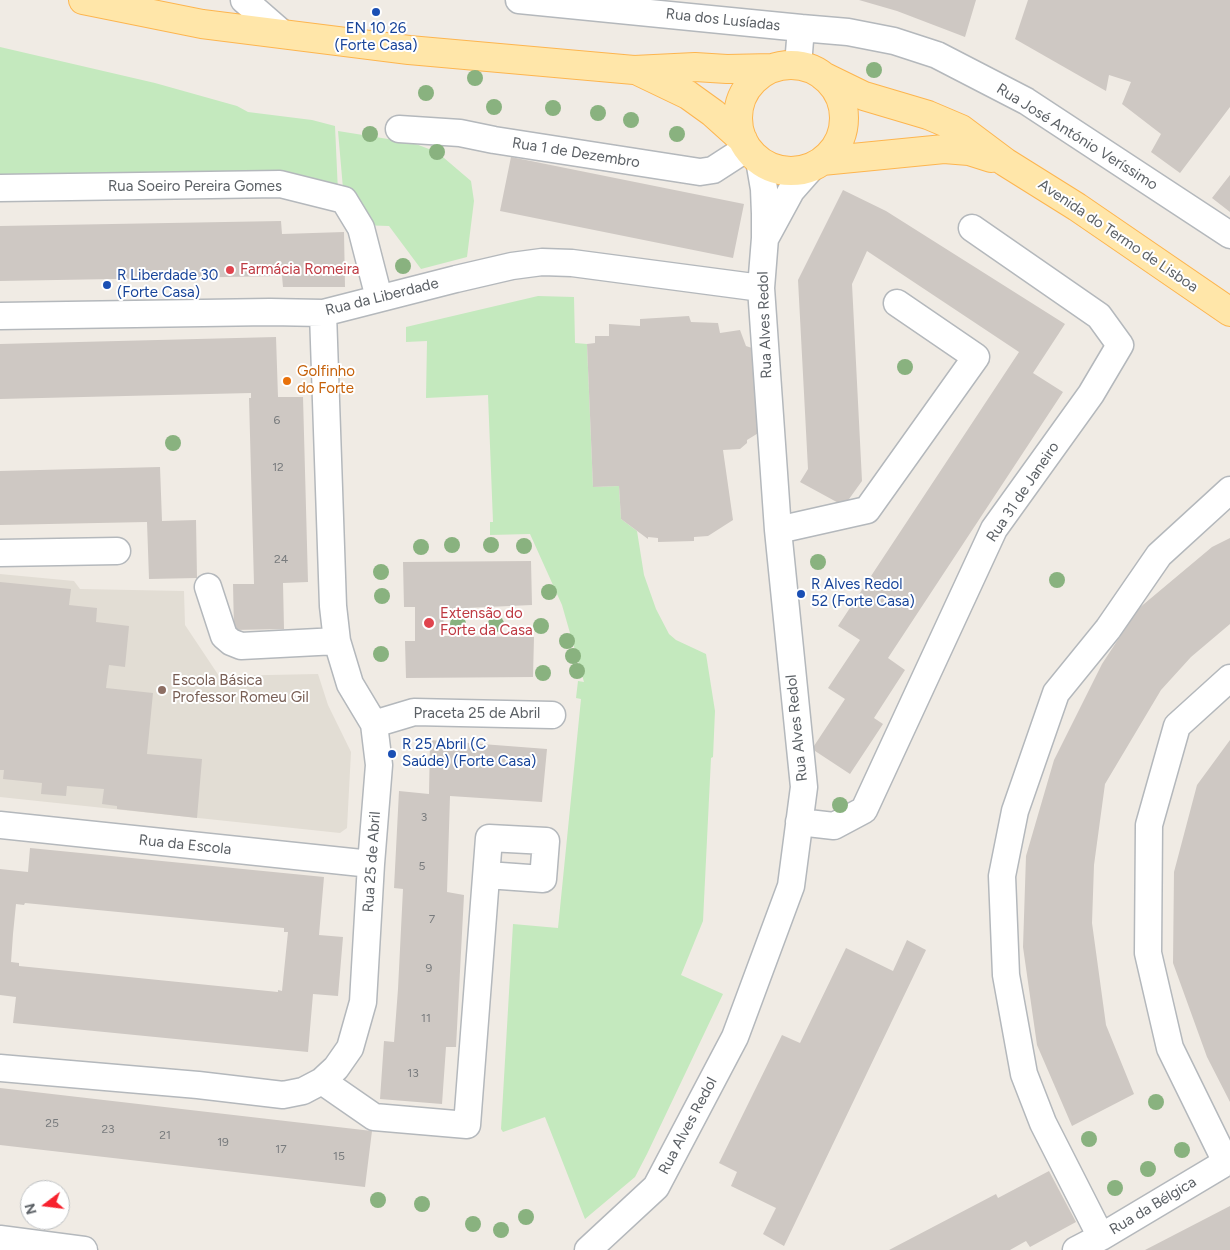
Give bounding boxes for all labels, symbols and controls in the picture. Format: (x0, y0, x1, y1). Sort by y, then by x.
street label: Rua dos Lusíadas (665, 5, 781, 35)
marker: EN 10 26 (Forte Casa) (370, 6, 382, 18)
place label: EN 10 26 (Forte Casa) (334, 20, 418, 55)
street label: Rua José António Veríssimo (993, 80, 1161, 194)
street label: Rua 1 de Dezembro (511, 134, 641, 172)
street label: Avenida do Termo de Lisboa (1035, 176, 1201, 296)
street label: Rua Soeiro Pereira Gomes (108, 178, 282, 196)
place label: Farmácia Romeira (240, 261, 359, 279)
marker: Farmácia Romeira (224, 264, 236, 276)
place label: R Liberdade 30 (Forte Casa) (117, 267, 218, 302)
street label: Rua Alves Redol (754, 271, 776, 379)
street label: Rua da Liberdade (324, 274, 440, 320)
marker: R Liberdade 30 (Forte Casa) (101, 279, 113, 291)
place label: Golfinho do Forte (297, 363, 355, 398)
marker: Golfinho do Forte (281, 375, 293, 387)
house number: 6 (274, 413, 280, 427)
street label: Rua 31 de Janeiro (983, 438, 1063, 546)
house number: 12 (272, 460, 284, 474)
house number: 24 (274, 552, 288, 566)
place label: R Alves Redol 52 (Forte Casa) (811, 576, 915, 611)
marker: R Alves Redol 52 (Forte Casa) (795, 588, 807, 600)
place label: Extensão do Forte da Casa (440, 605, 533, 640)
marker: Extensão do Forte da Casa (422, 616, 436, 630)
place label: Escola Básica Professor Romeu Gil (172, 672, 309, 707)
street label: Rua Alves Redol (782, 674, 812, 782)
marker: Escola Básica Professor Romeu Gil (156, 684, 168, 696)
street label: Praceta 25 de Abril (414, 705, 540, 723)
place label: R 25 Abril (C Saúde) (Forte Casa) (402, 736, 536, 771)
marker: R 25 Abril (C Saúde) (Forte Casa) (386, 748, 398, 760)
house number: 3 (421, 810, 427, 824)
street label: Rua 25 de Abril (359, 811, 385, 913)
street label: Rua da Escola (138, 831, 232, 859)
house number: 5 (419, 859, 425, 873)
house number: 7 (429, 912, 435, 926)
house number: 9 (426, 961, 432, 975)
house number: 11 (421, 1011, 431, 1025)
house number: 13 (407, 1066, 419, 1080)
street label: Rua Alves Redol (655, 1074, 721, 1178)
house number: 25 (45, 1116, 59, 1130)
house number: 23 (101, 1122, 115, 1136)
house number: 21 (159, 1128, 171, 1142)
house number: 19 (217, 1135, 229, 1149)
house number: 17 (275, 1142, 287, 1156)
house number: 15 (333, 1149, 345, 1163)
street label: Rua da Bélgica (1106, 1173, 1200, 1239)
north arrow (20, 1180, 70, 1230)
text: N (21, 1201, 41, 1216)

